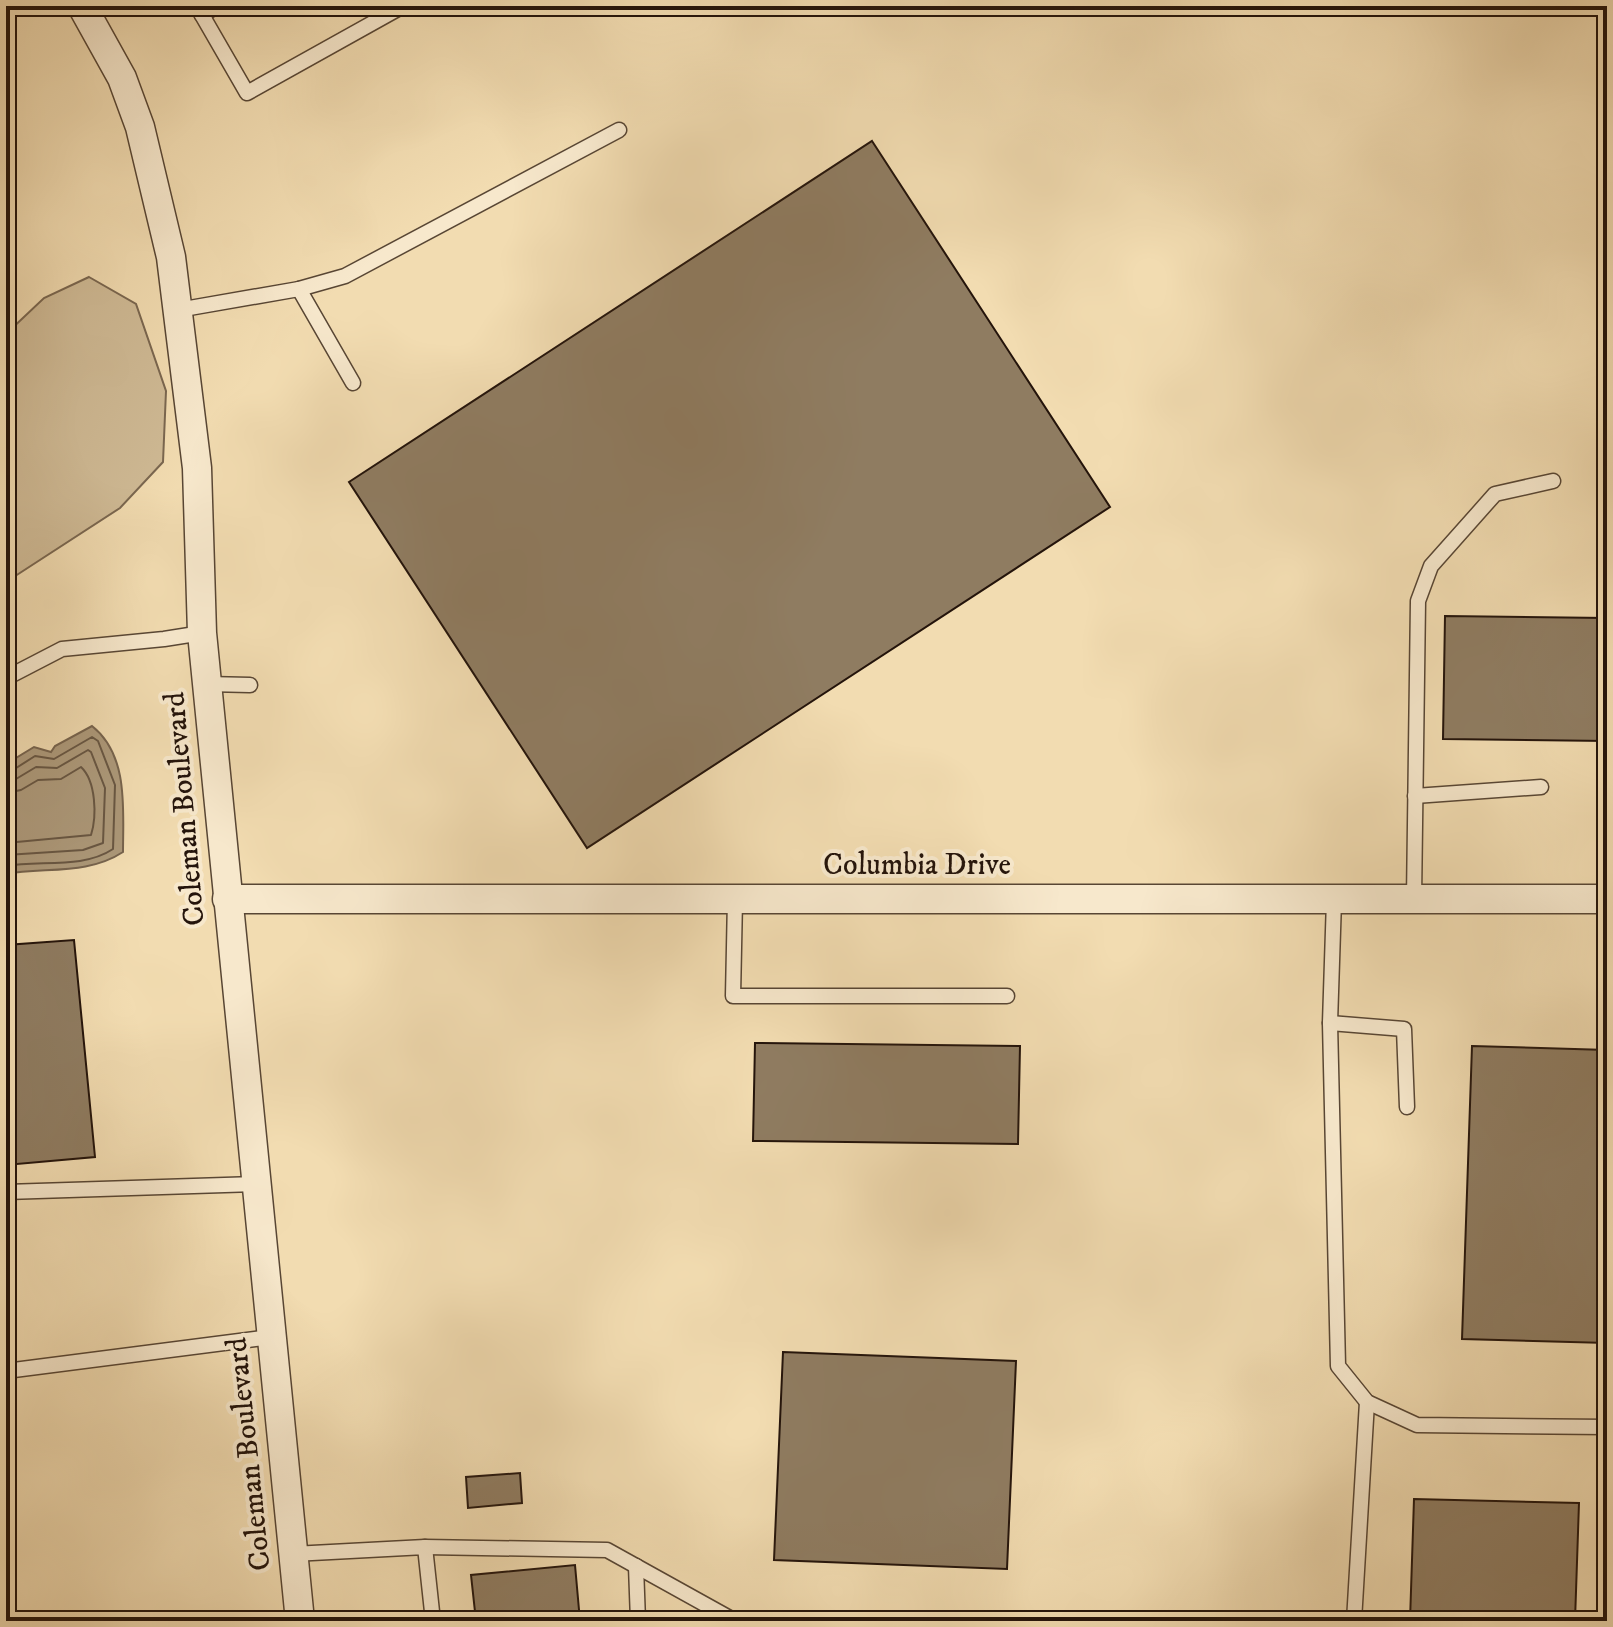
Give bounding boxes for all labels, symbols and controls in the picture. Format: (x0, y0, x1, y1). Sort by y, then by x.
street label: Coleman Boulevard (156, 691, 214, 927)
street label: Columbia Drive (823, 847, 1011, 884)
street label: Coleman Boulevard (218, 1335, 280, 1573)

